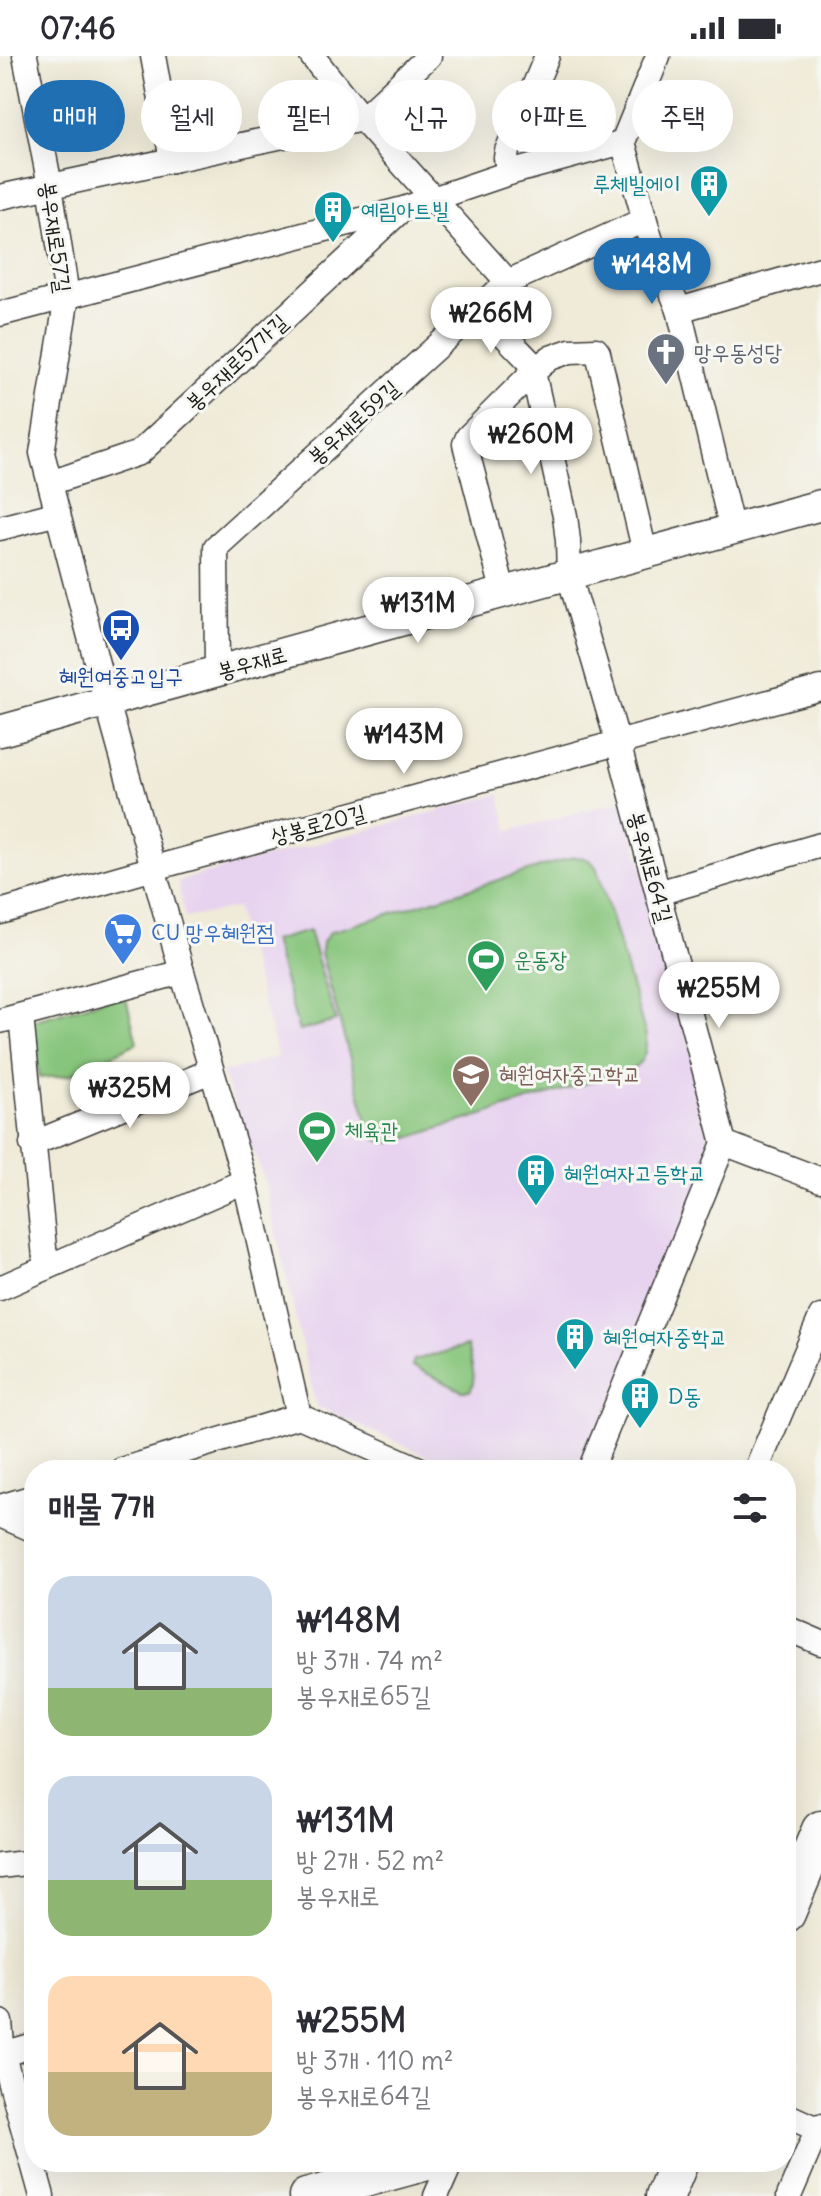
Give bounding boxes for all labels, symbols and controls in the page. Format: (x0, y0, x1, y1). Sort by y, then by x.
text: 07:46 (40, 9, 115, 47)
chip: 매매 (24, 80, 125, 152)
chip: 월세 (141, 80, 242, 152)
chip: 필터 (258, 80, 359, 152)
chip: 신규 (375, 80, 476, 152)
chip: 아파트 (492, 80, 616, 152)
chip: 주택 (632, 80, 733, 152)
building icon: 루체빌에이 (688, 163, 730, 218)
place label: 루체빌에이 (592, 170, 681, 198)
street label: 봉우재로57길 (34, 180, 78, 295)
building icon: 예림아트빌 (312, 189, 354, 244)
place label: 예림아트빌 (361, 196, 450, 224)
pin: ₩148M (596, 238, 708, 306)
text: ₩148M (612, 247, 692, 280)
pin: ₩266M (435, 287, 547, 355)
text: ₩266M (449, 296, 533, 329)
street label: 봉우재로57가길 (179, 307, 293, 416)
church icon: 망우동성당 (645, 331, 687, 386)
place label: 망우동성당 (694, 338, 783, 366)
street label: 봉우재로59길 (301, 373, 405, 470)
pin: ₩260M (475, 408, 587, 476)
text: ₩260M (488, 417, 574, 450)
pin: ₩131M (362, 577, 474, 645)
text: ₩131M (380, 586, 456, 619)
bus stop icon: 혜원여중고입구 (100, 607, 142, 662)
street label: 봉우재로 (214, 639, 290, 685)
place label: 혜원여중고입구 (59, 662, 183, 690)
pin: ₩143M (348, 708, 460, 776)
text: ₩143M (364, 717, 444, 750)
street label: 상봉로20길 (267, 798, 369, 850)
street label: 봉우재로64길 (623, 808, 679, 926)
supermarket icon: CU 망우혜원점 (102, 911, 144, 966)
place label: CU 망우혜원점 (151, 918, 274, 946)
sports icon: 운동장 (465, 938, 507, 993)
place label: 운동장 (514, 945, 567, 973)
pin: ₩255M (663, 962, 775, 1030)
text: ₩255M (677, 971, 761, 1004)
school or university icon: 혜원여자중고학교 (450, 1053, 492, 1108)
place label: 혜원여자중고학교 (499, 1060, 641, 1088)
pin: ₩325M (74, 1062, 186, 1130)
text: ₩325M (88, 1071, 172, 1104)
sports icon: 체육관 (296, 1109, 338, 1164)
place label: 체육관 (345, 1116, 398, 1144)
building icon: 혜원여자고등학교 (515, 1152, 557, 1207)
place label: 혜원여자고등학교 (564, 1159, 706, 1187)
building icon: 혜원여자중학교 (554, 1316, 596, 1371)
place label: 혜원여자중학교 (603, 1323, 727, 1351)
building icon: D동 (619, 1375, 661, 1430)
place label: D동 (668, 1382, 701, 1410)
text: 매물 7개 (48, 1485, 155, 1528)
icon: filters (728, 1486, 772, 1530)
text: ₩148M (296, 1598, 402, 1641)
icon: home (112, 1608, 208, 1704)
text: 방 3개 · 74 m² (296, 1644, 443, 1677)
text: 봉우재로65길 (296, 1679, 431, 1712)
text: ₩131M (296, 1798, 395, 1841)
icon: home (112, 1808, 208, 1904)
text: 방 2개 · 52 m² (296, 1844, 444, 1877)
text: 봉우재로 (296, 1879, 380, 1912)
text: ₩255M (296, 1998, 407, 2041)
icon: home (112, 2008, 208, 2104)
text: 방 3개 · 110 m² (296, 2044, 453, 2077)
text: 봉우재로64길 (296, 2079, 431, 2112)

